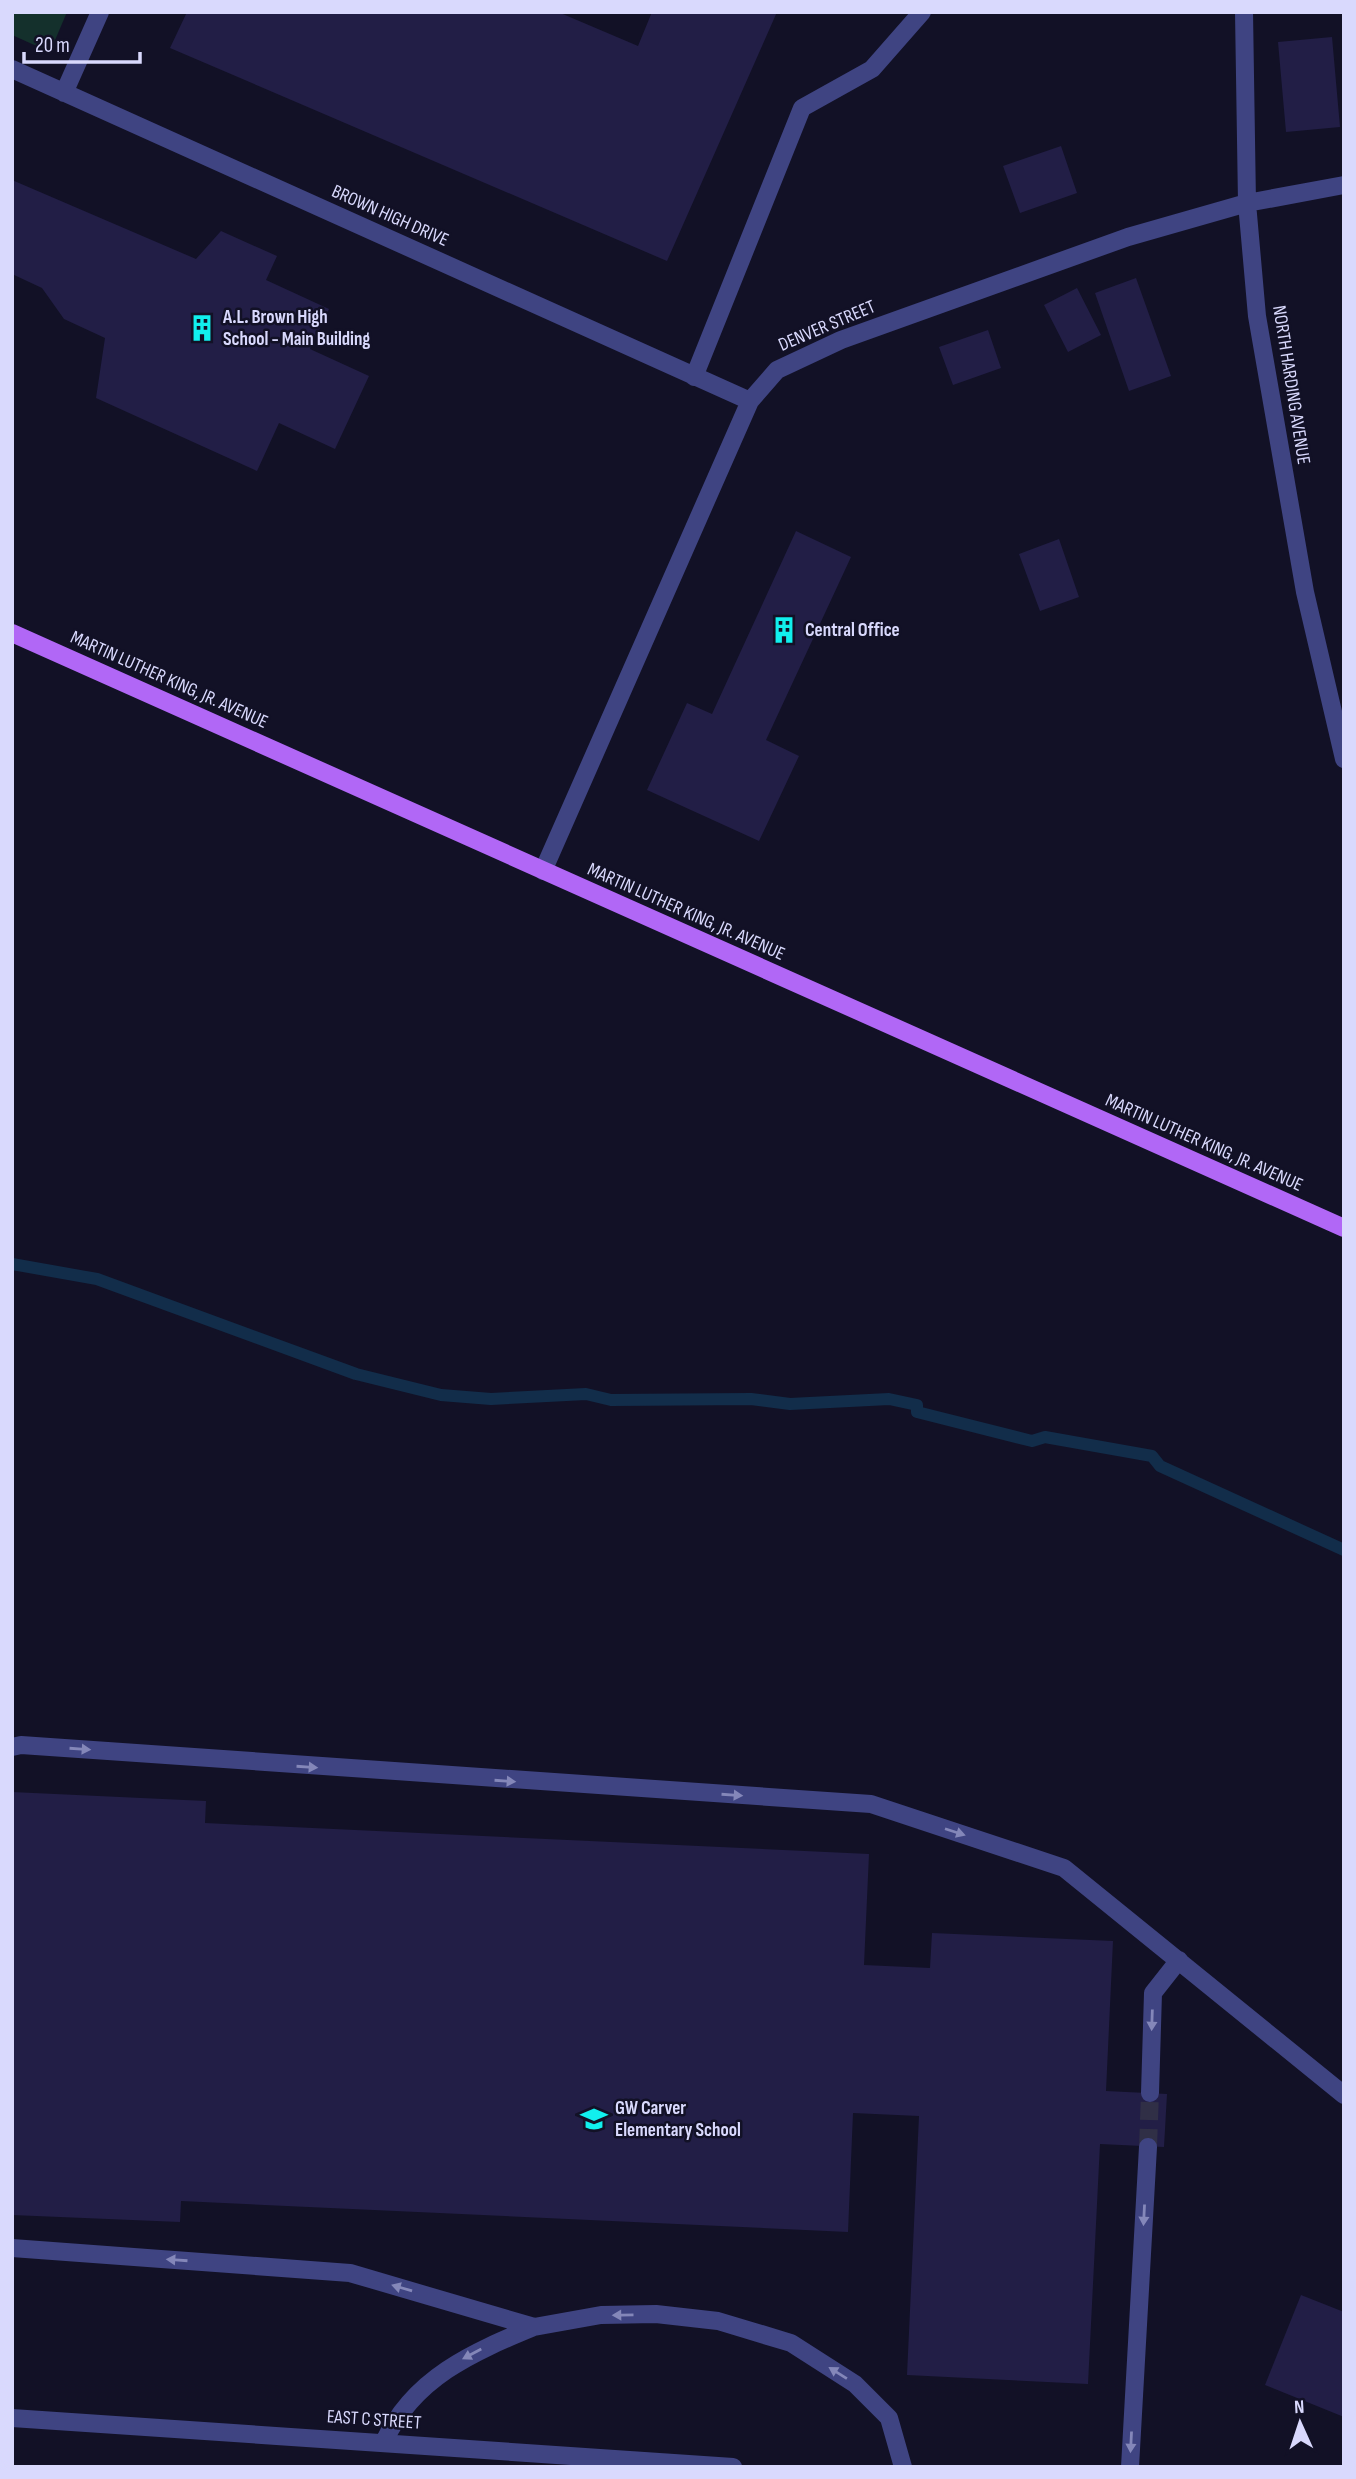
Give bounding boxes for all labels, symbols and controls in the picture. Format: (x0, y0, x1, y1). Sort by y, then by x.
scale bar (24, 21, 140, 65)
text: 20 m (35, 33, 70, 58)
street label: BROWN HIGH DRIVE (328, 180, 452, 252)
street label: DENVER STREET (775, 295, 879, 357)
street label: NORTH HARDING AVENUE (1267, 304, 1315, 466)
place label: A.L. Brown High School - Main Building (222, 306, 370, 351)
building icon: A.L. Brown High School - Main Building (187, 313, 217, 343)
building icon: Central Office (769, 615, 799, 645)
place label: Central Office (805, 619, 900, 642)
street label: MARTIN LUTHER KING, JR. AVENUE (67, 626, 271, 734)
street label: MARTIN LUTHER KING, JR. AVENUE (584, 858, 788, 966)
street label: MARTIN LUTHER KING, JR. AVENUE (1102, 1089, 1306, 1197)
one-way arrow (69, 1744, 91, 1755)
one-way arrow (296, 1761, 318, 1772)
one-way arrow (494, 1776, 516, 1787)
one-way arrow (721, 1790, 743, 1801)
one-way arrow (944, 1827, 965, 1838)
one-way arrow (1147, 2009, 1158, 2031)
place label: GW Carver Elementary School (615, 2097, 741, 2142)
school or university icon: GW Carver Elementary School (579, 2104, 609, 2134)
one-way arrow (1139, 2204, 1150, 2226)
one-way arrow (166, 2254, 188, 2265)
one-way arrow (391, 2283, 412, 2293)
one-way arrow (611, 2309, 633, 2320)
one-way arrow (462, 2348, 482, 2360)
one-way arrow (828, 2366, 848, 2379)
north arrow (1265, 2388, 1335, 2458)
text: N (1294, 2396, 1305, 2419)
street label: EAST C STREET (326, 2405, 422, 2435)
one-way arrow (1125, 2431, 1136, 2453)

